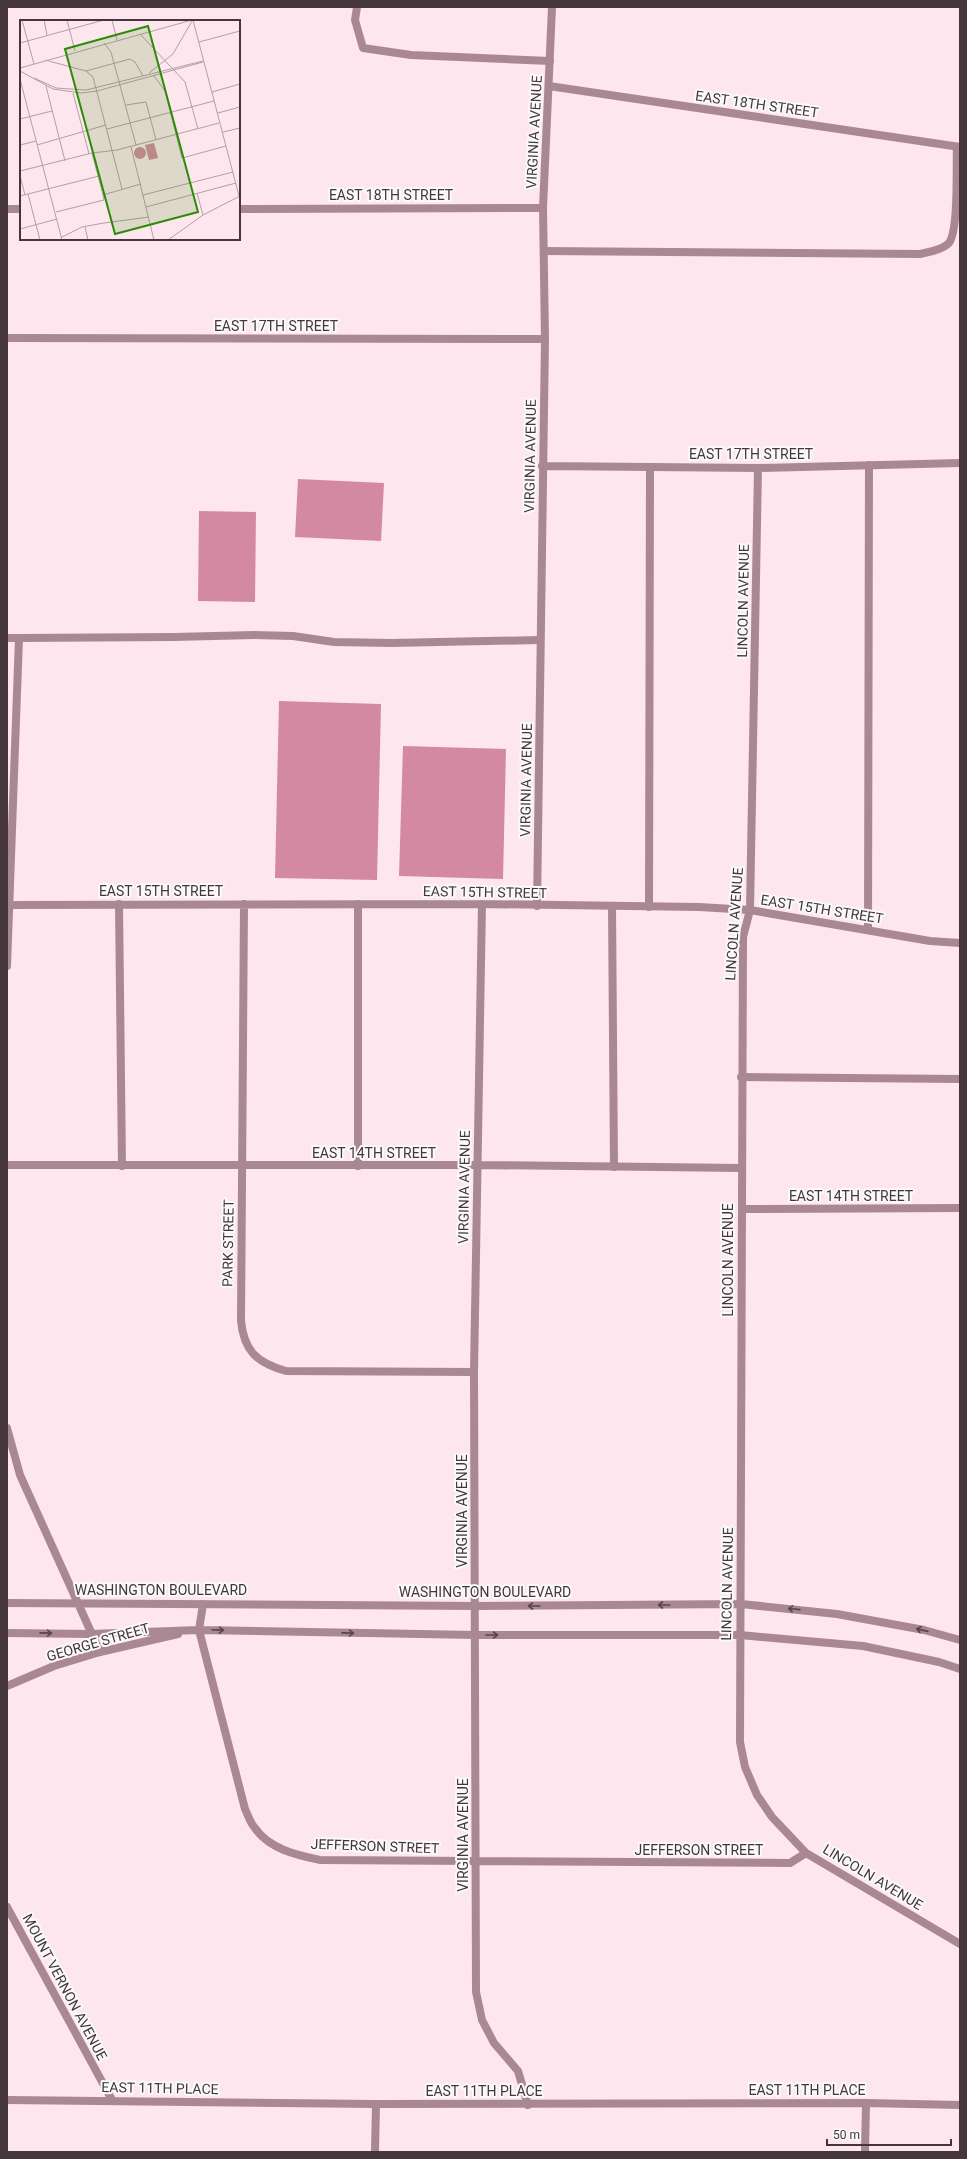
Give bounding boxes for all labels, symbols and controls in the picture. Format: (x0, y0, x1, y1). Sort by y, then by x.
inset map (20, 20, 240, 240)
street label: VIRGINIA AVENUE (523, 75, 545, 189)
street label: EAST 18TH STREET (694, 87, 820, 121)
street label: EAST 18TH STREET (329, 187, 454, 203)
street label: EAST 17TH STREET (214, 318, 339, 334)
street label: VIRGINIA AVENUE (521, 399, 539, 513)
street label: EAST 17TH STREET (689, 446, 814, 462)
street label: LINCOLN AVENUE (734, 544, 752, 658)
street label: VIRGINIA AVENUE (517, 723, 535, 837)
street label: LINCOLN AVENUE (722, 867, 746, 981)
street label: EAST 15TH STREET (99, 883, 224, 899)
street label: EAST 15TH STREET (423, 883, 548, 901)
street label: EAST 15TH STREET (759, 891, 885, 927)
street label: VIRGINIA AVENUE (455, 1130, 473, 1244)
street label: EAST 14TH STREET (312, 1145, 437, 1161)
street label: EAST 14TH STREET (789, 1188, 914, 1204)
street label: PARK STREET (219, 1198, 237, 1287)
street label: LINCOLN AVENUE (720, 1203, 736, 1317)
street label: VIRGINIA AVENUE (454, 1454, 470, 1568)
street label: LINCOLN AVENUE (718, 1527, 736, 1641)
street label: WASHINGTON BOULEVARD (75, 1582, 247, 1598)
street label: WASHINGTON BOULEVARD (399, 1584, 571, 1600)
one-way arrow (658, 1601, 671, 1608)
one-way arrow (528, 1602, 541, 1610)
one-way arrow (788, 1606, 801, 1613)
street label: GEORGE STREET (45, 1619, 152, 1664)
one-way arrow (916, 1625, 929, 1633)
one-way arrow (211, 1626, 224, 1634)
one-way arrow (39, 1629, 52, 1637)
one-way arrow (341, 1629, 354, 1637)
one-way arrow (485, 1631, 498, 1639)
street label: VIRGINIA AVENUE (455, 1778, 471, 1892)
street label: JEFFERSON STREET (310, 1836, 440, 1856)
street label: LINCOLN AVENUE (820, 1841, 926, 1913)
street label: JEFFERSON STREET (635, 1842, 764, 1858)
street label: MOUNT VERNON AVENUE (20, 1911, 110, 2063)
street label: EAST 11TH PLACE (101, 2079, 219, 2097)
street label: EAST 11TH PLACE (748, 2082, 866, 2098)
street label: EAST 11TH PLACE (425, 2083, 543, 2099)
scale bar (827, 2121, 951, 2147)
text: 50 m (833, 2128, 860, 2142)

